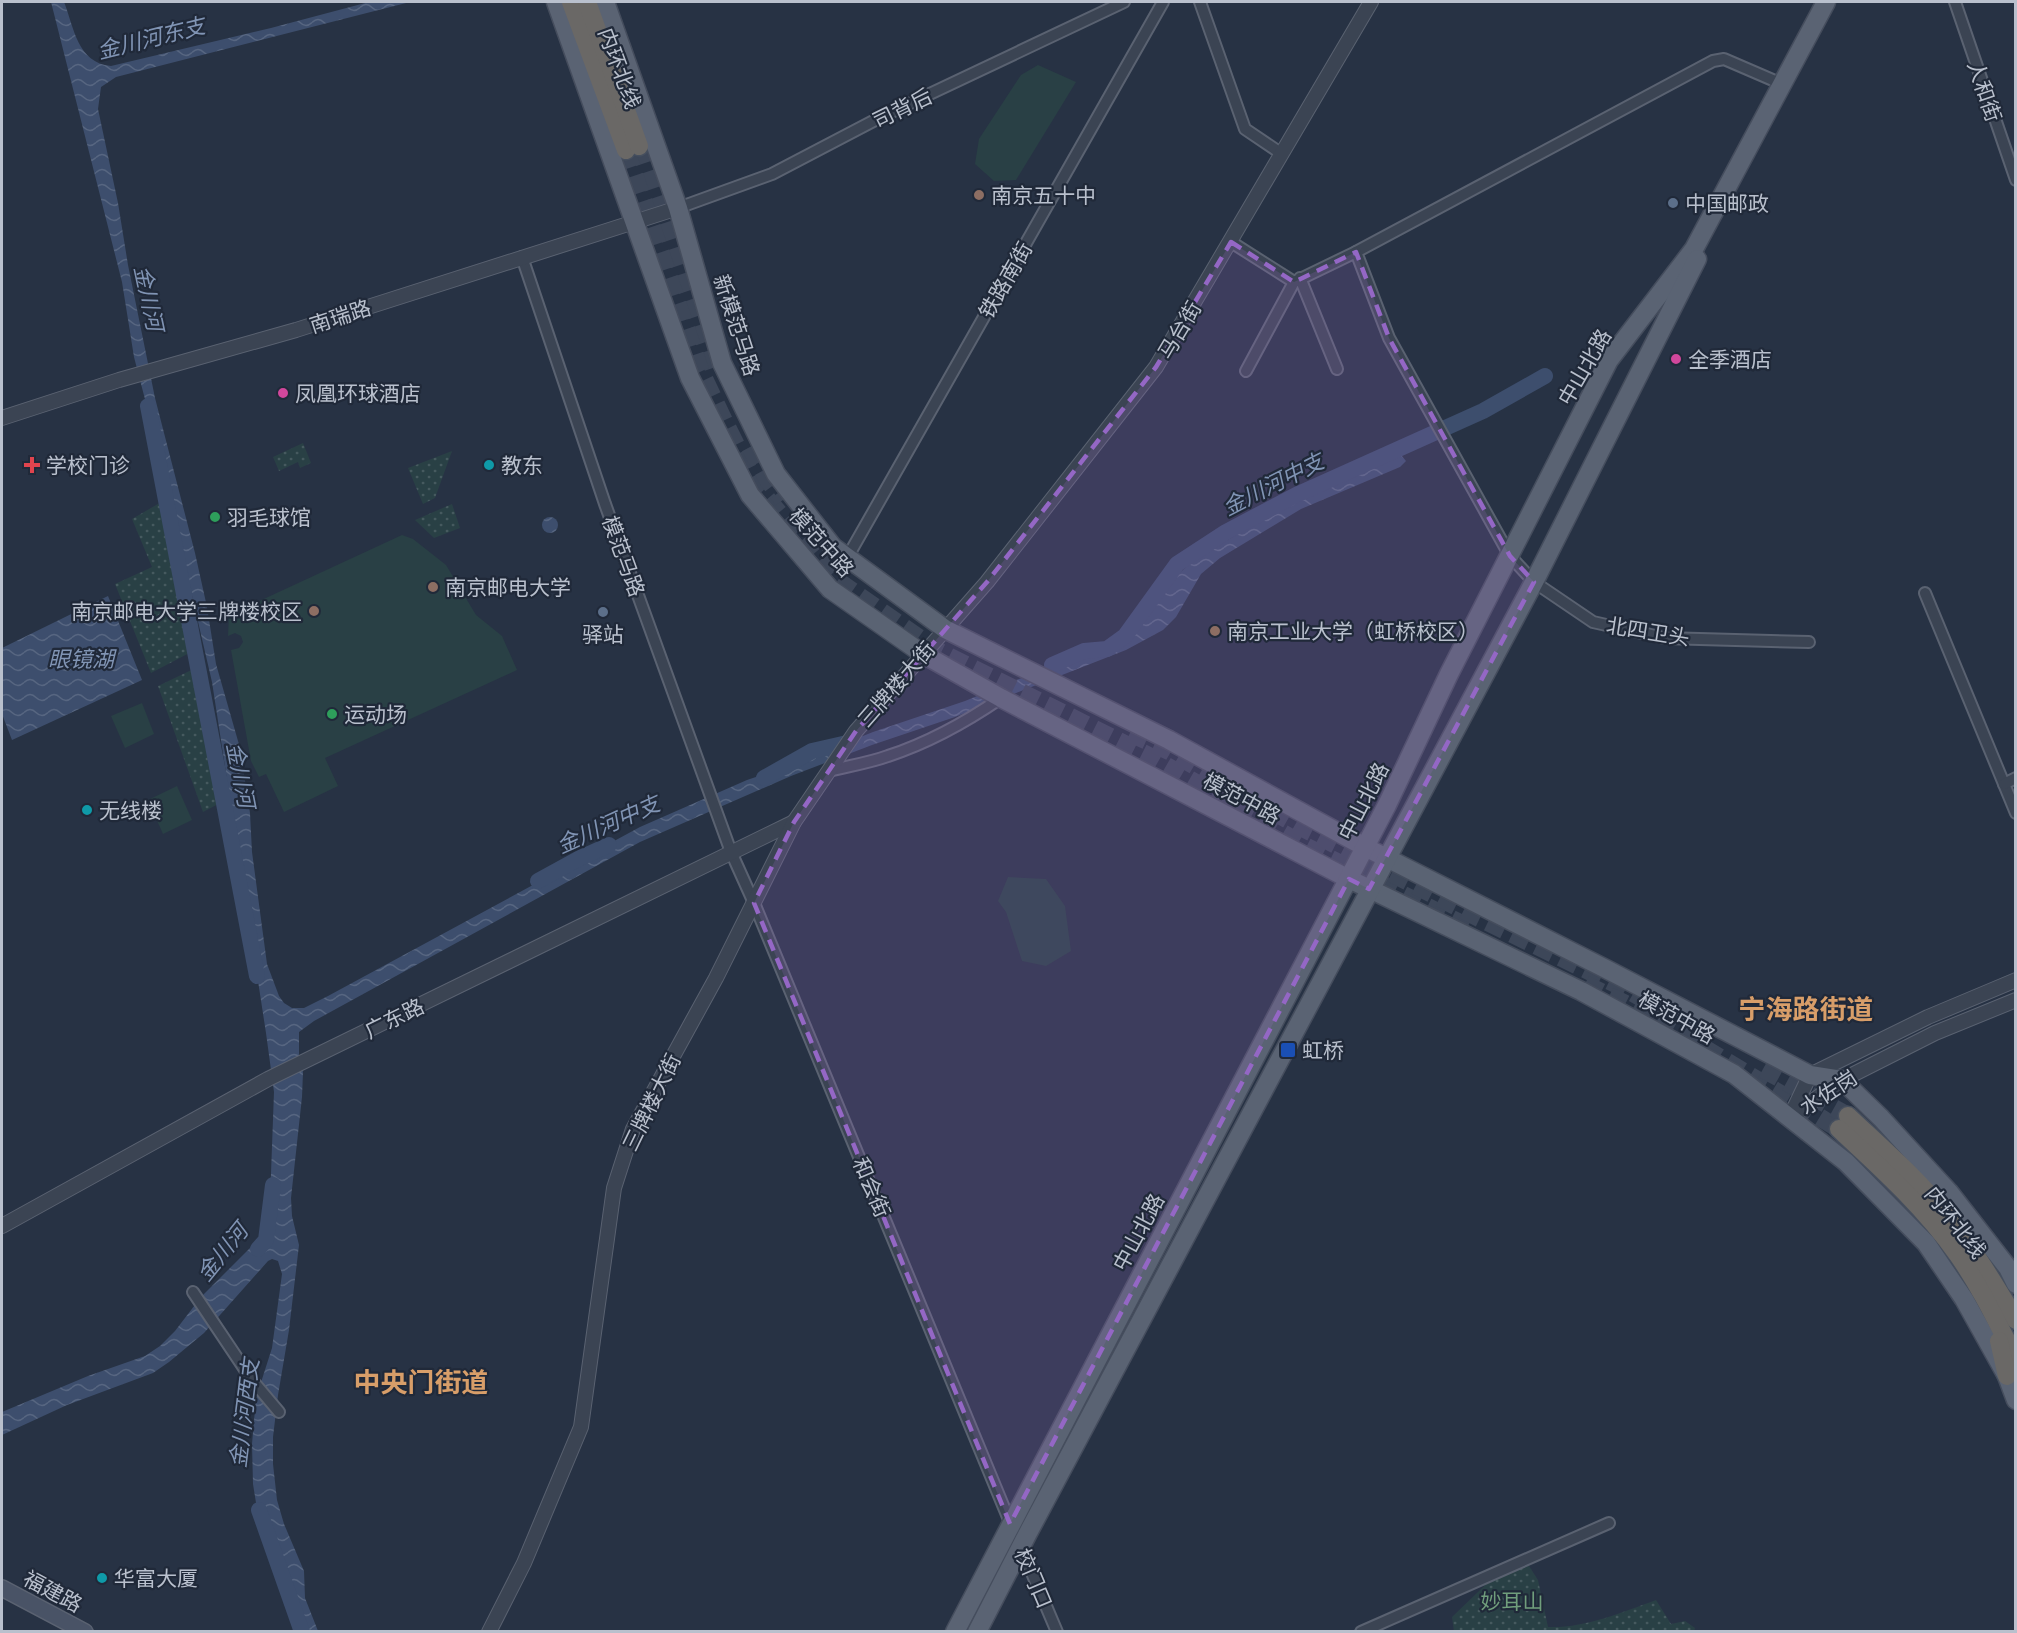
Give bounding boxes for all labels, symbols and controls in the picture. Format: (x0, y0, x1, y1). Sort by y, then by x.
water label: 金川河东支 (94, 10, 211, 65)
street label: 内环北线 (593, 24, 647, 112)
street label: 人和街 (1962, 57, 2008, 125)
street label: 司背后 (868, 83, 936, 133)
place label: 南京五十中 (991, 182, 1096, 208)
marker: 南京五十中 (972, 188, 986, 202)
place label: 中国邮政 (1685, 190, 1769, 216)
marker: 中国邮政 (1666, 196, 1680, 210)
street label: 铁路南街 (973, 237, 1037, 323)
water label: 金川河 (128, 263, 170, 337)
street label: 新模范马路 (708, 271, 766, 379)
street label: 南瑞路 (306, 294, 374, 338)
street label: 马台街 (1152, 296, 1206, 364)
street label: 中山北路 (1552, 324, 1616, 410)
place label: 全季酒店 (1688, 346, 1772, 372)
marker: 全季酒店 (1669, 352, 1683, 366)
place label: 凤凰环球酒店 (295, 380, 421, 406)
marker: 凤凰环球酒店 (276, 386, 290, 400)
water label: 金川河中支 (1218, 445, 1331, 521)
place label: 学校门诊 (46, 452, 130, 478)
place label: 教东 (501, 452, 543, 478)
marker: 学校门诊 (23, 456, 41, 474)
marker: 教东 (482, 458, 496, 472)
street label: 模范中路 (784, 502, 860, 582)
place label: 羽毛球馆 (227, 504, 311, 530)
marker: 羽毛球馆 (208, 510, 222, 524)
street label: 模范马路 (597, 512, 651, 600)
place label: 南京邮电大学 (445, 574, 571, 600)
marker: 南京邮电大学 (426, 580, 440, 594)
place label: 南京邮电大学三牌楼校区 (71, 598, 302, 624)
marker: 南京邮电大学三牌楼校区 (307, 604, 321, 618)
marker: 驿站 (596, 605, 610, 619)
street label: 北四卫头 (1604, 612, 1692, 650)
place label: 南京工业大学（虹桥校区） (1227, 618, 1479, 644)
place label: 驿站 (582, 621, 624, 647)
marker: 南京工业大学（虹桥校区） (1208, 624, 1222, 638)
street label: 三牌楼大街 (852, 636, 940, 732)
water label: 眼镜湖 (48, 645, 117, 673)
place label: 运动场 (344, 701, 407, 727)
marker: 运动场 (325, 707, 339, 721)
water label: 金川河 (221, 740, 262, 814)
street label: 中山北路 (1332, 758, 1394, 844)
street label: 模范中路 (1199, 767, 1285, 829)
water label: 金川河中支 (552, 788, 667, 859)
place label: 无线楼 (99, 797, 162, 823)
marker: 无线楼 (80, 803, 94, 817)
street label: 模范中路 (1634, 985, 1720, 1049)
district label: 宁海路街道 (1739, 992, 1874, 1026)
street label: 广东路 (360, 993, 428, 1043)
place label: 虹桥 (1302, 1037, 1344, 1063)
marker: 虹桥 (1279, 1041, 1297, 1059)
street label: 三牌楼大街 (616, 1049, 686, 1155)
street label: 水佐岗 (1795, 1064, 1861, 1120)
street label: 和会街 (848, 1153, 896, 1221)
street label: 内环北线 (1920, 1181, 1992, 1263)
street label: 中山北路 (1107, 1189, 1169, 1275)
water label: 金川河 (190, 1214, 256, 1286)
water label: 金川河西支 (223, 1354, 265, 1469)
district label: 中央门街道 (354, 1365, 489, 1399)
street label: 校门口 (1010, 1544, 1058, 1612)
street label: 福建路 (19, 1565, 87, 1617)
place label: 华富大厦 (114, 1565, 198, 1591)
marker: 华富大厦 (95, 1571, 109, 1585)
park label: 妙耳山 (1481, 1588, 1544, 1614)

